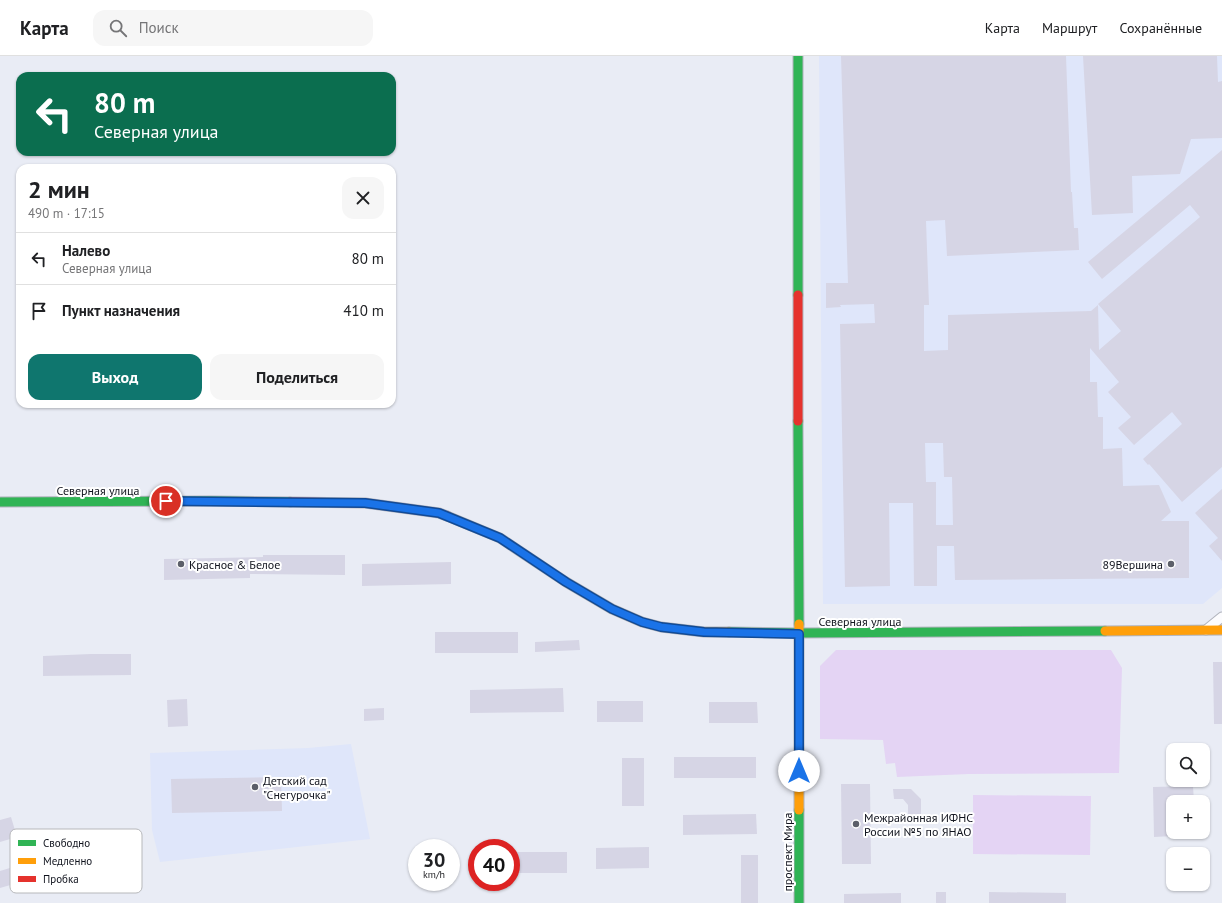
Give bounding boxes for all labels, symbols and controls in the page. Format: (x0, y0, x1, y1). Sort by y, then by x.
search box (93, 10, 373, 46)
text: Карта (20, 16, 69, 40)
icon: search (107, 17, 129, 39)
text: Поиск (139, 18, 179, 37)
text: Карта (985, 19, 1020, 37)
text: Маршрут (1042, 19, 1097, 37)
text: Сохранённые (1119, 19, 1202, 37)
text: 80 m (94, 84, 155, 121)
icon: left (28, 88, 80, 140)
text: Северная улица (94, 120, 218, 143)
text: 2 мин (28, 174, 90, 205)
button: close (342, 177, 384, 219)
text: 490 m · 17:15 (28, 205, 105, 222)
text: Налево (62, 241, 110, 260)
icon: left (28, 248, 50, 270)
text: 80 m (351, 249, 384, 268)
text: Северная улица (62, 260, 152, 277)
icon: arrive (28, 300, 50, 322)
text: Пункт назначения (62, 301, 180, 320)
text: 410 m (343, 301, 384, 320)
button: Выход (28, 354, 202, 400)
button: Поделиться (210, 354, 384, 400)
street label: Северная улица (57, 483, 140, 498)
pin (149, 484, 183, 518)
icon: arrive (155, 490, 177, 512)
place label: Красное & Белое (189, 557, 280, 572)
place label: 89Вершина (1103, 557, 1163, 572)
marker: Красное & Белое (176, 559, 186, 569)
marker: 89Вершина (1166, 559, 1176, 569)
street label: Северная улица (819, 614, 902, 629)
map controls (1166, 743, 1210, 891)
button: search (1166, 743, 1210, 787)
position arrow (778, 750, 820, 792)
place label: Детский сад "Снегурочка" (263, 773, 331, 802)
marker: Детский сад "Снегурочка" (250, 782, 260, 792)
button: + (1166, 795, 1210, 839)
place label: Межрайонная ИФНС России №5 по ЯНАО (864, 810, 973, 839)
street label: проспект Мира (780, 812, 795, 892)
marker: Межрайонная ИФНС России №5 по ЯНАО (851, 819, 861, 829)
legend (10, 829, 142, 893)
text: Свободно (43, 836, 90, 850)
speed limit sign: 40 (468, 839, 520, 891)
text: 30 (423, 847, 445, 873)
button: − (1166, 847, 1210, 891)
text: Медленно (43, 854, 92, 868)
text: km/h (423, 868, 445, 881)
text: Пробка (43, 872, 79, 886)

